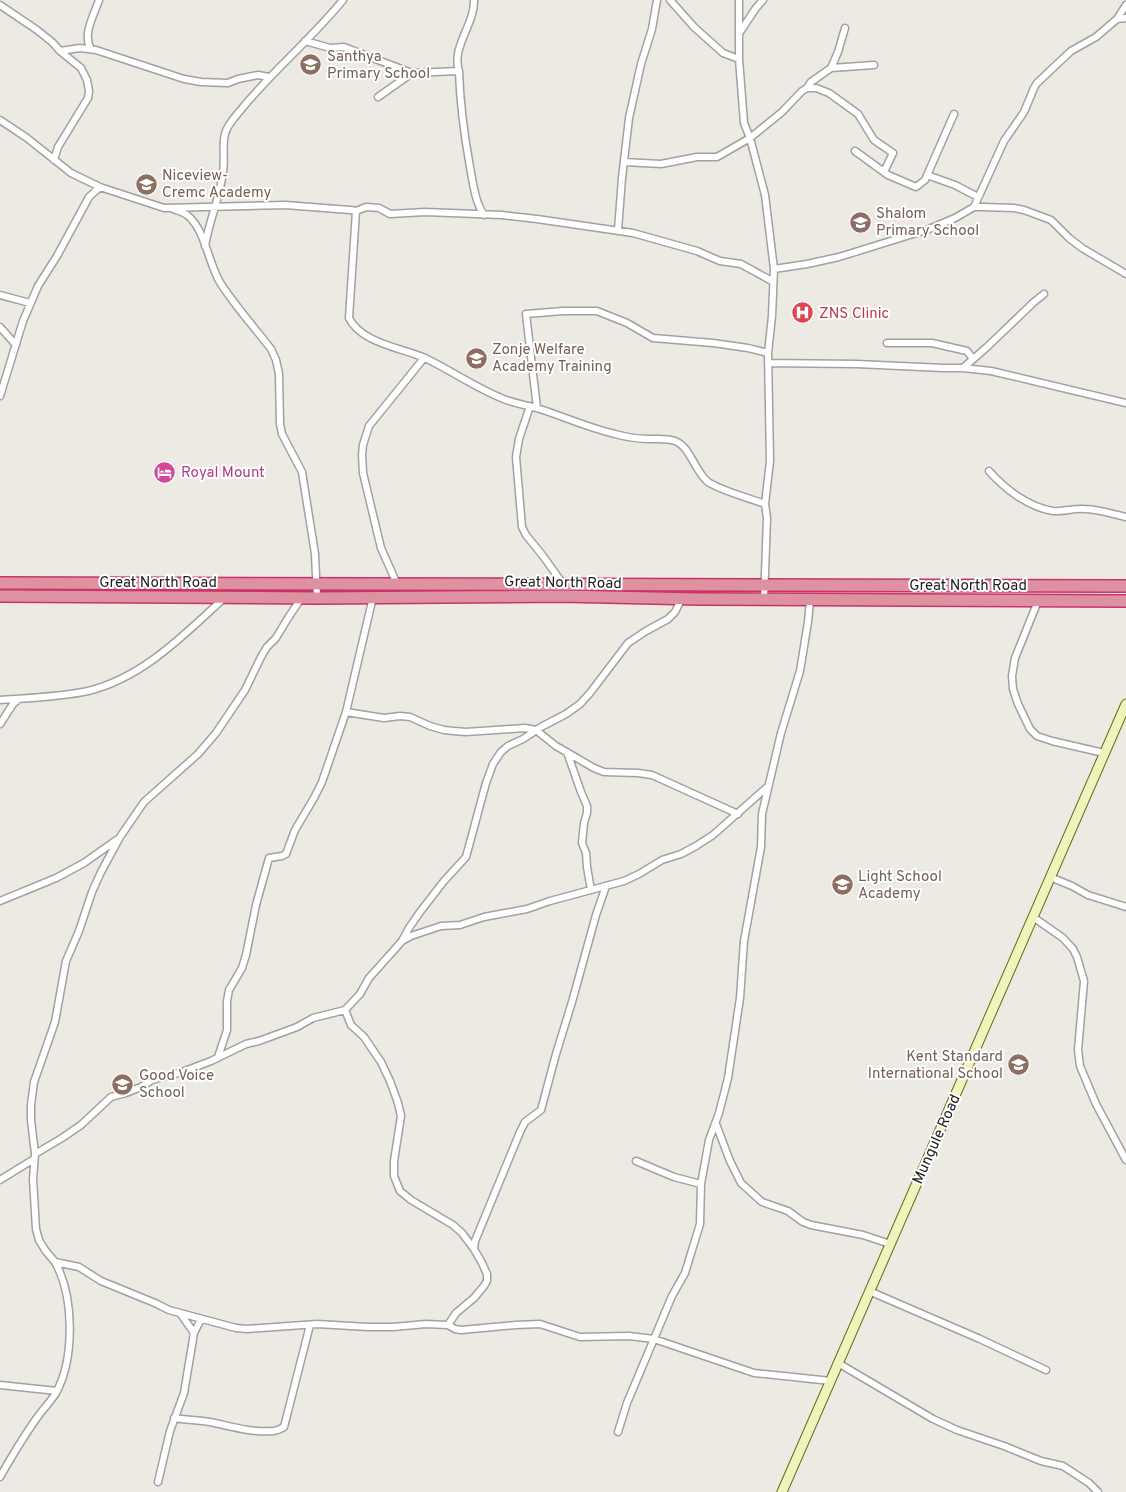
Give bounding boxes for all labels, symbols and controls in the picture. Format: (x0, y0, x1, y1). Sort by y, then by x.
place label: Santhya Primary School (327, 48, 430, 84)
school or university icon: Santhya Primary School (299, 53, 323, 77)
place label: Niceview- Cremc Academy (162, 167, 272, 203)
school or university icon: Niceview- Cremc Academy (134, 172, 158, 196)
place label: Shalom Primary School (876, 205, 979, 241)
school or university icon: Shalom Primary School (848, 210, 872, 234)
hospital icon: ZNS Clinic (791, 301, 815, 325)
place label: ZNS Clinic (819, 305, 889, 324)
place label: Zonje Welfare Academy Training (492, 341, 612, 377)
school or university icon: Zonje Welfare Academy Training (464, 346, 488, 370)
hotel icon: Royal Mount (153, 460, 177, 484)
place label: Royal Mount (181, 464, 265, 483)
street label: Great North Road (504, 573, 622, 594)
street label: Great North Road (99, 574, 217, 593)
street label: Great North Road (909, 577, 1027, 596)
place label: Light School Academy (858, 868, 942, 904)
school or university icon: Light School Academy (830, 873, 854, 897)
place label: Kent Standard International School (868, 1048, 1003, 1084)
school or university icon: Kent Standard International School (1007, 1053, 1031, 1077)
place label: Good Voice School (139, 1067, 214, 1103)
school or university icon: Good Voice School (111, 1072, 135, 1096)
street label: Mungule Road (909, 1092, 966, 1188)

